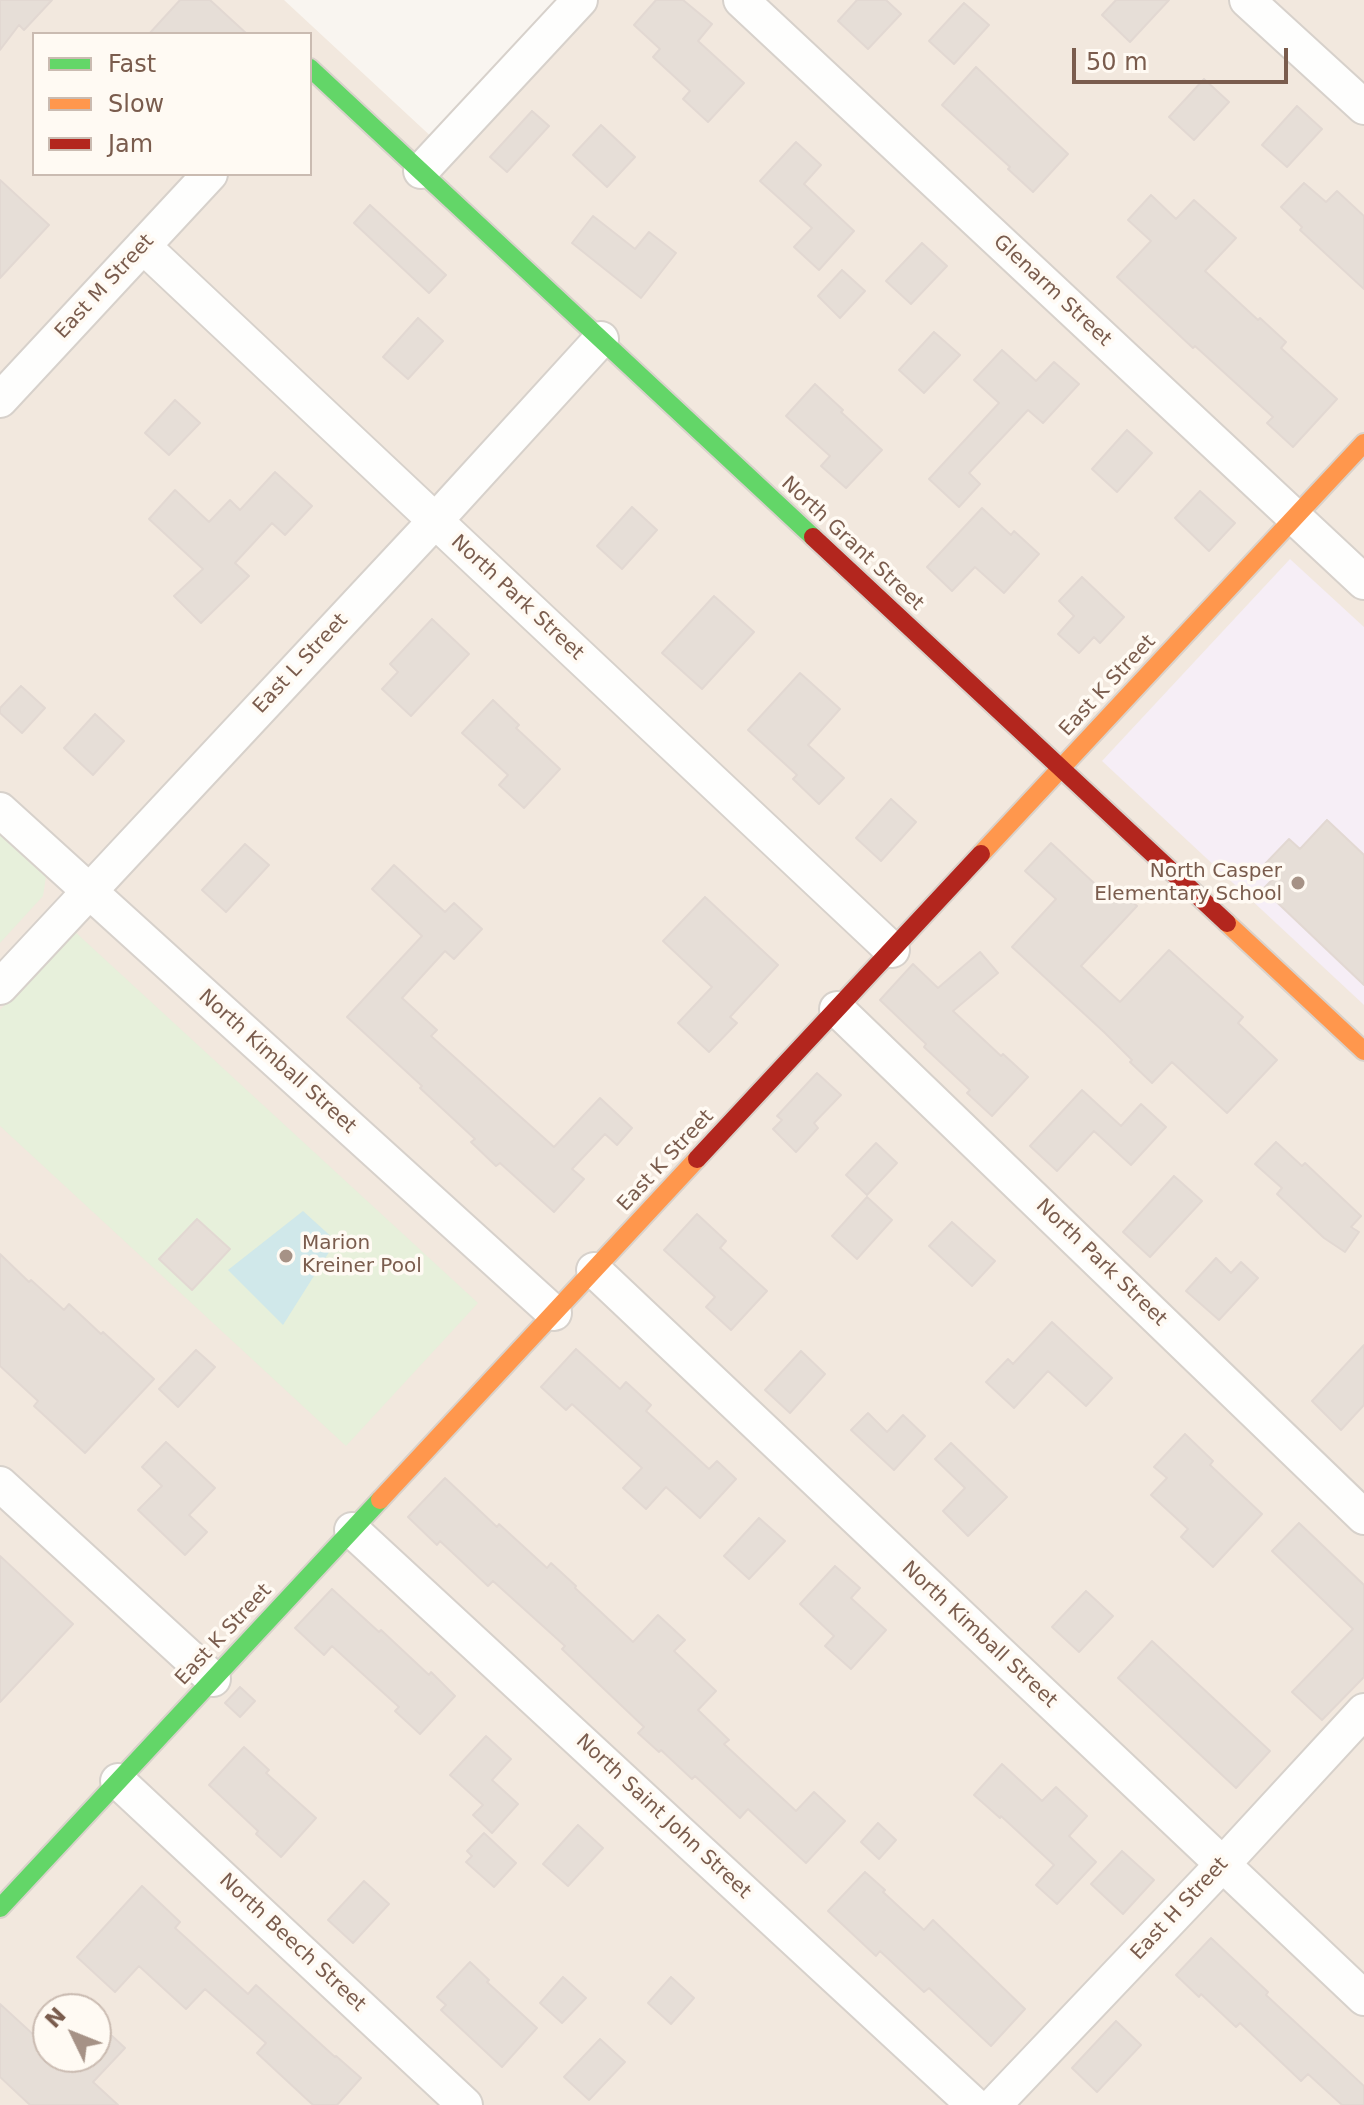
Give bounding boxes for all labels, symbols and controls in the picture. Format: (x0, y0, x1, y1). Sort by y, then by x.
legend (32, 32, 312, 176)
scale bar (1076, 32, 1292, 82)
text: 50 m (1086, 48, 1148, 76)
text: Fast (108, 50, 156, 78)
text: Slow (108, 90, 164, 118)
text: Jam (108, 130, 153, 158)
street label: East M Street (51, 230, 159, 344)
street label: Glenarm Street (988, 230, 1116, 352)
street label: North Grant Street (776, 472, 928, 616)
street label: North Park Street (446, 530, 588, 666)
street label: East L Street (249, 609, 353, 719)
street label: East K Street (1055, 630, 1161, 742)
place label: North Casper Elementary School (1094, 860, 1282, 907)
marker: North Casper Elementary School (1289, 874, 1307, 892)
street label: North Kimball Street (193, 985, 361, 1139)
street label: East K Street (613, 1105, 719, 1217)
street label: North Park Street (1031, 1194, 1171, 1332)
place label: Marion Kreiner Pool (302, 1232, 422, 1279)
marker: Marion Kreiner Pool (277, 1247, 295, 1265)
street label: North Kimball Street (896, 1557, 1062, 1713)
street label: East K Street (171, 1579, 277, 1691)
street label: North Saint John Street (571, 1730, 755, 1904)
street label: East H Street (1126, 1853, 1234, 1965)
street label: North Beech Street (214, 1869, 370, 2017)
north arrow (32, 1993, 112, 2073)
text: N (40, 2002, 71, 2033)

